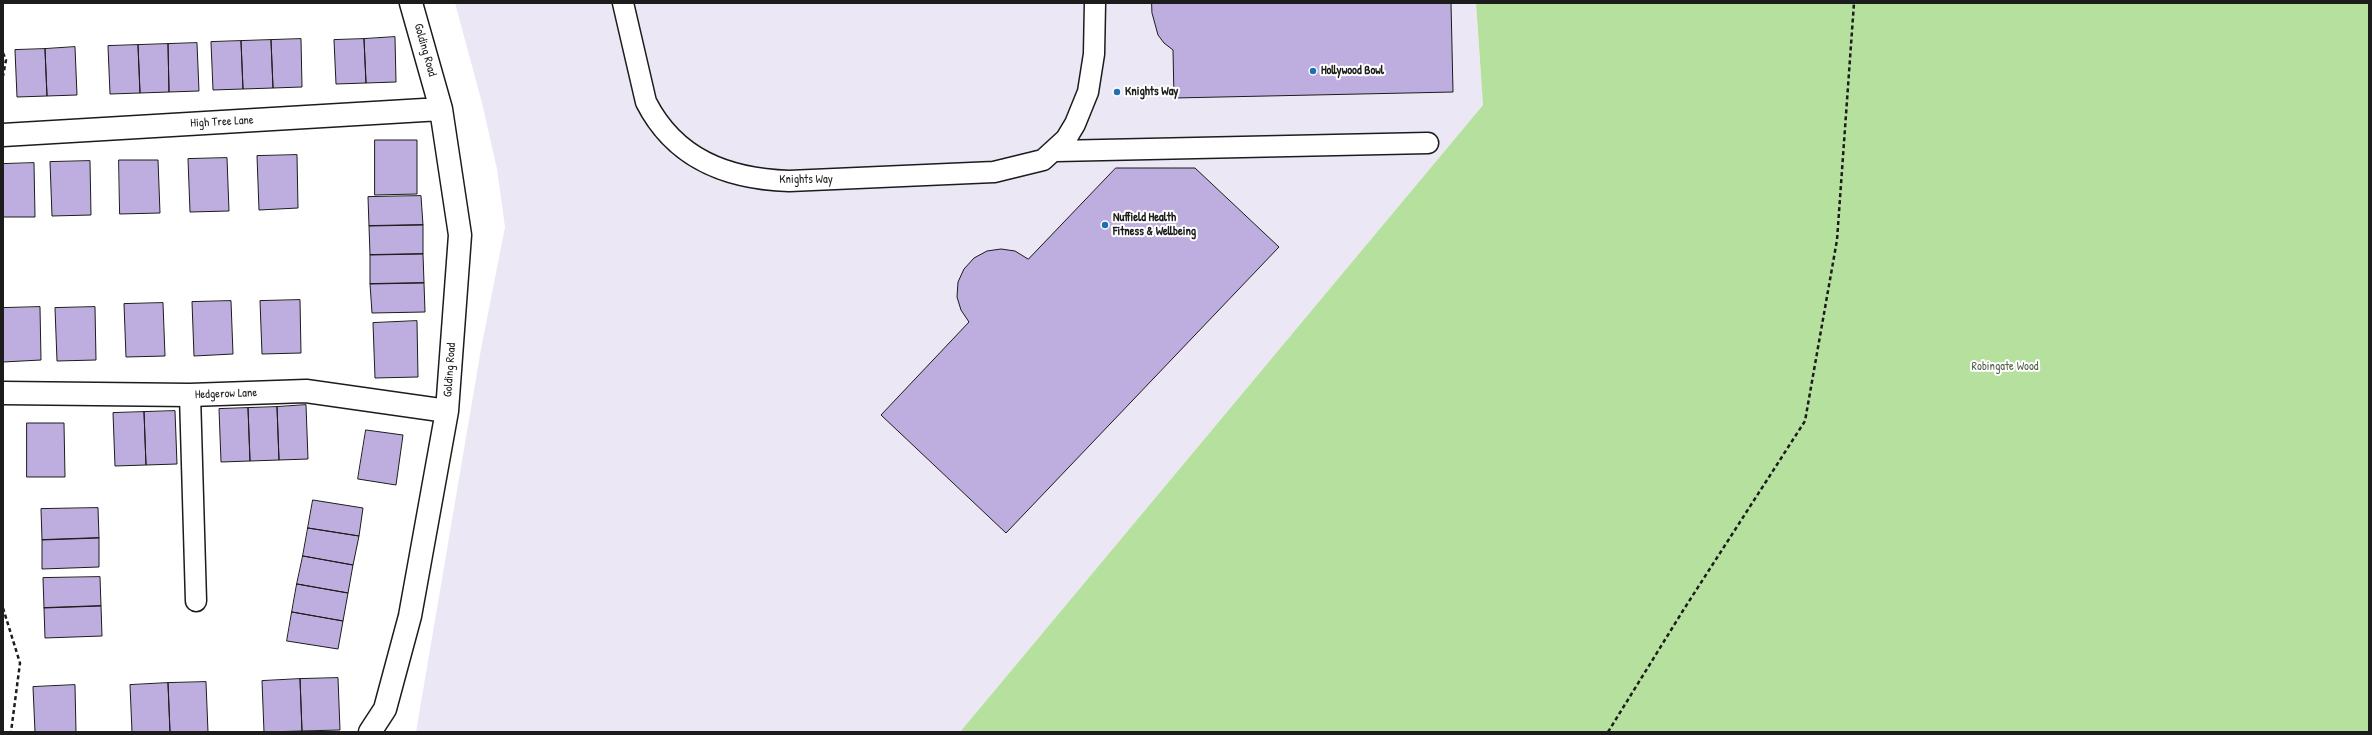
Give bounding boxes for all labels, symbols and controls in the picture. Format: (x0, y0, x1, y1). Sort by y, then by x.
street label: Golding Road (411, 22, 439, 78)
place label: Hollywood Bowl (1321, 64, 1384, 78)
marker: Hollywood Bowl (1308, 66, 1318, 76)
place label: Knights Way (1125, 85, 1178, 99)
marker: Knights Way (1112, 87, 1122, 97)
street label: High Tree Lane (190, 113, 254, 131)
street label: Knights Way (779, 173, 833, 187)
place label: Nuffield Health Fitness & Wellbeing (1113, 211, 1196, 239)
marker: Nuffield Health Fitness & Wellbeing (1100, 220, 1110, 230)
street label: Golding Road (441, 342, 459, 398)
park label: Robingate Wood (1972, 360, 2038, 374)
street label: Hedgerow Lane (195, 386, 257, 402)

